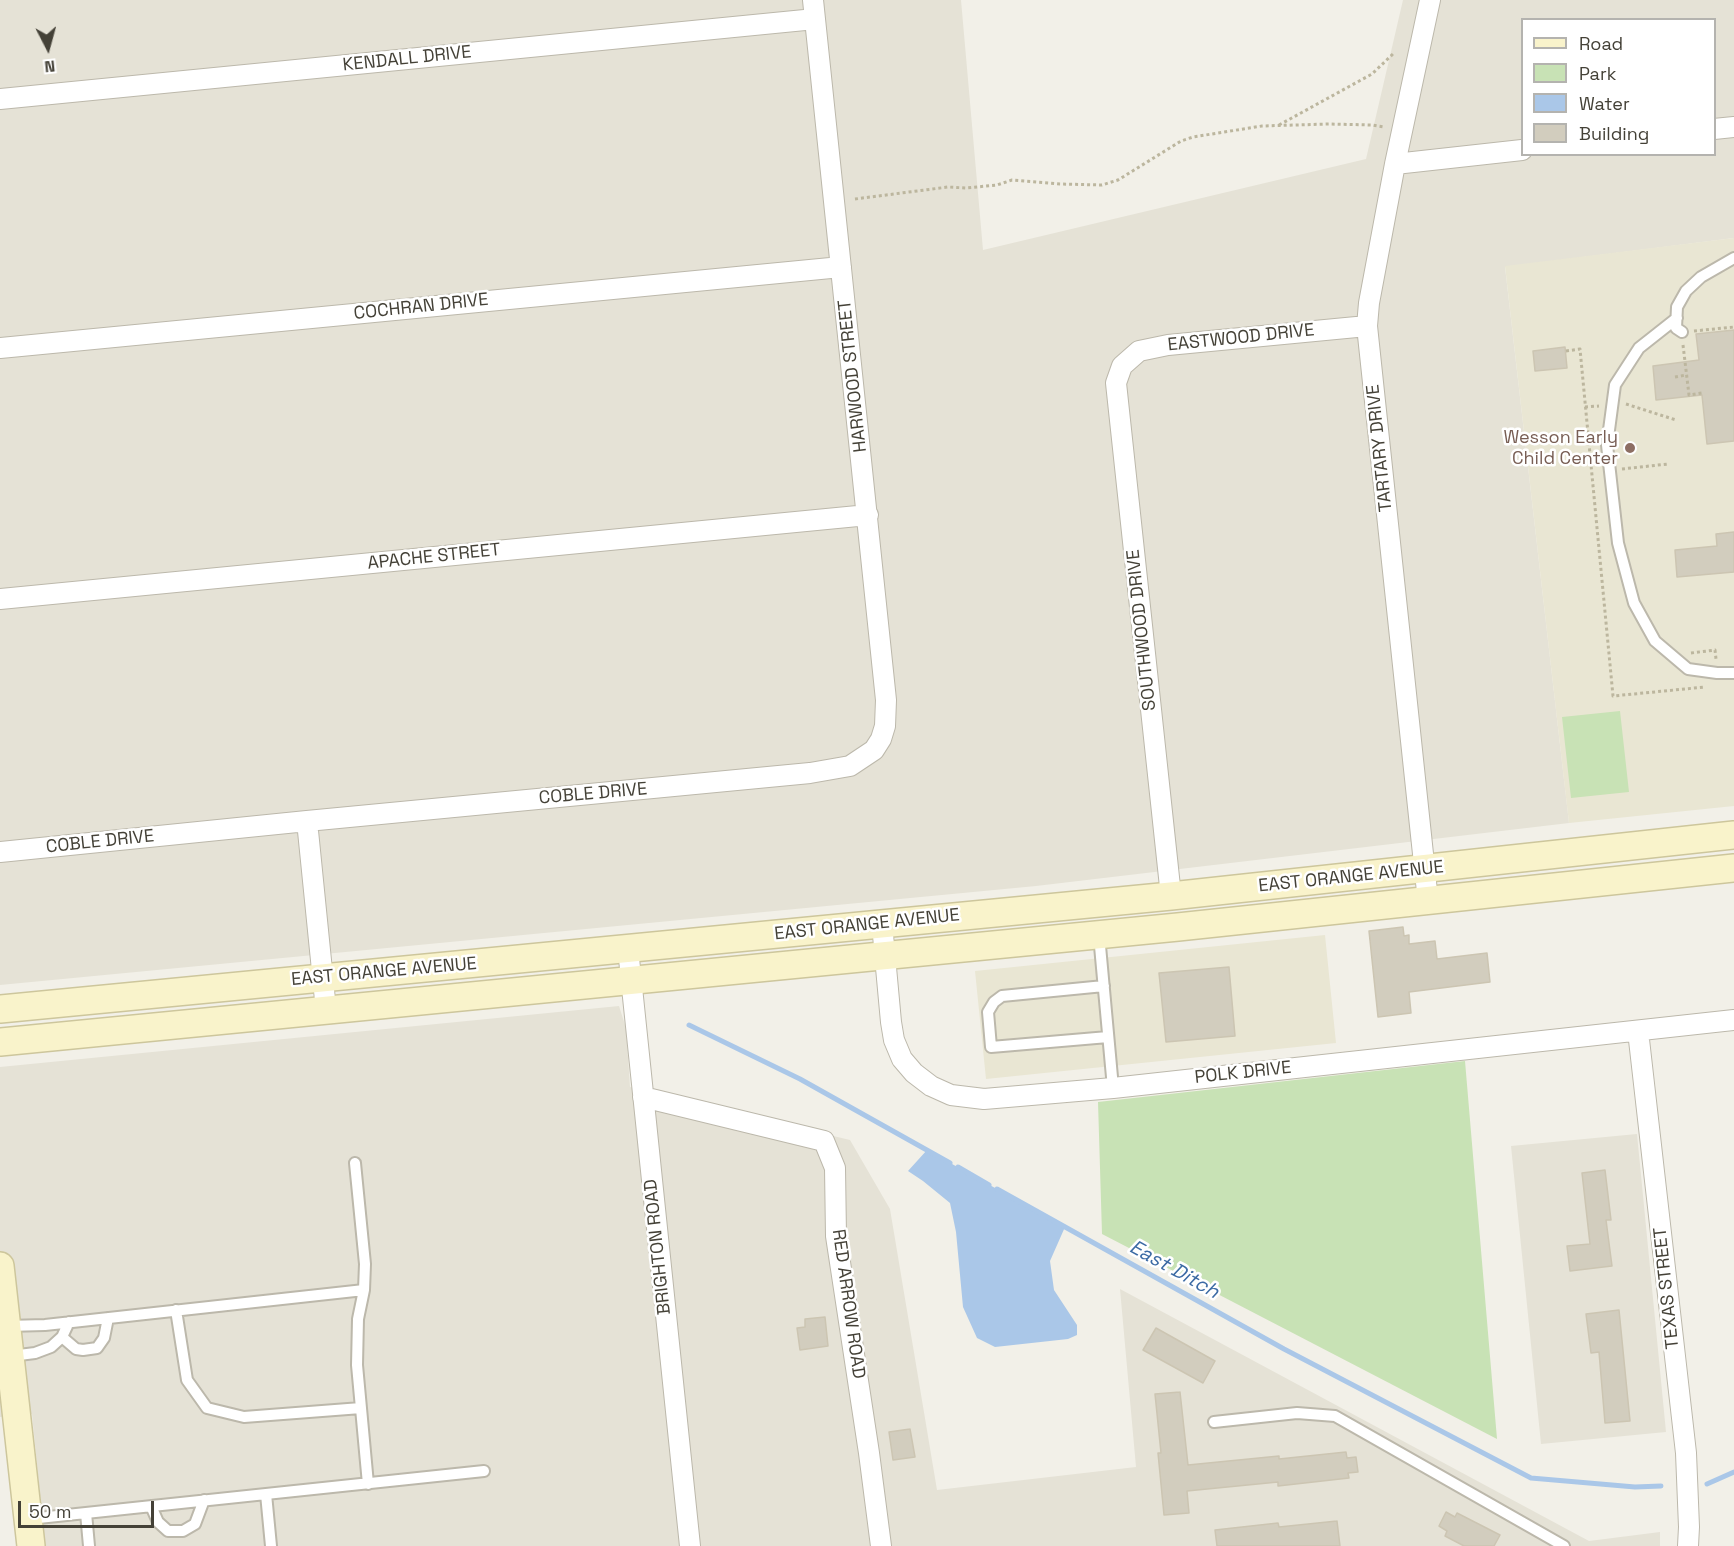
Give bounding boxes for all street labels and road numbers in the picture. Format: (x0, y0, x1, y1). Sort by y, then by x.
street label: KENDALL DRIVE (342, 41, 472, 77)
street label: COCHRAN DRIVE (353, 289, 489, 325)
street label: HARWOOD STREET (834, 298, 872, 454)
street label: EASTWOOD DRIVE (1167, 320, 1315, 356)
street label: TARTARY DRIVE (1363, 383, 1397, 513)
street label: APACHE STREET (366, 539, 502, 575)
street label: SOUTHWOOD DRIVE (1123, 548, 1161, 712)
street label: COBLE DRIVE (538, 779, 648, 809)
street label: COBLE DRIVE (45, 826, 155, 858)
street label: EAST ORANGE AVENUE (1257, 857, 1445, 897)
street label: EAST ORANGE AVENUE (773, 905, 961, 945)
street label: EAST ORANGE AVENUE (290, 953, 478, 991)
street label: POLK DRIVE (1194, 1057, 1292, 1089)
street label: BRIGHTON ROAD (640, 1178, 676, 1316)
street label: TEXAS STREET (1650, 1226, 1684, 1350)
street label: RED ARROW ROAD (827, 1228, 869, 1380)

